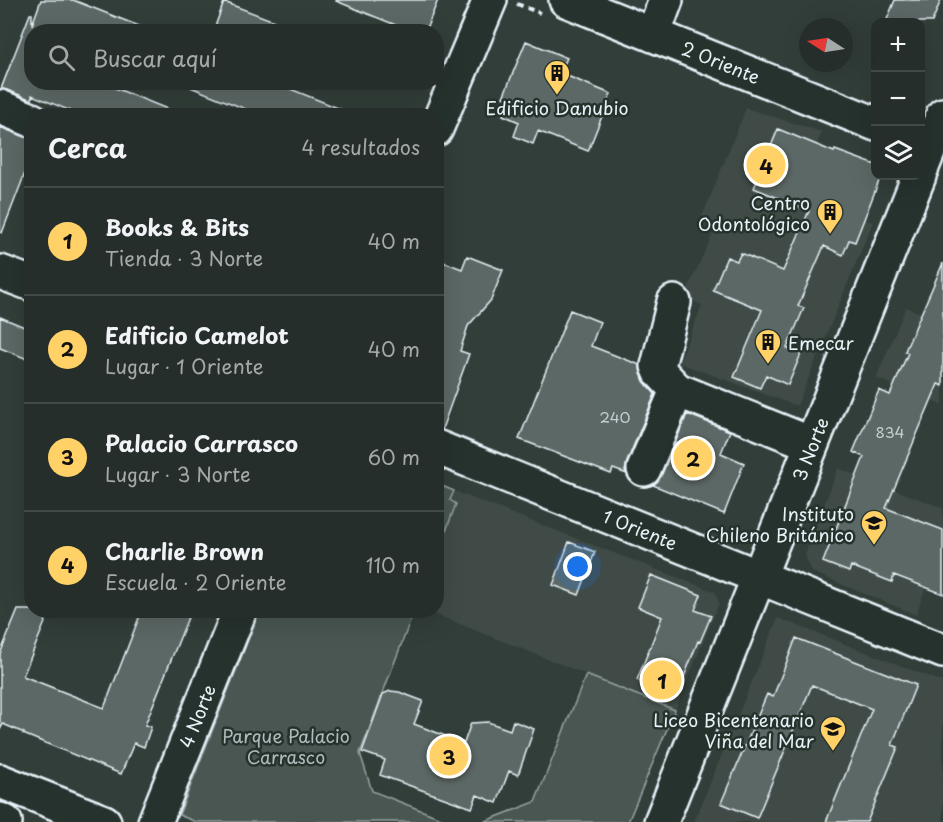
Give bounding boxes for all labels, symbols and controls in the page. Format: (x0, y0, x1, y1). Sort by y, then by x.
north arrow (799, 18, 853, 72)
map controls (871, 18, 925, 180)
button: + (871, 18, 925, 72)
search box (24, 24, 444, 90)
street label: 2 Oriente (678, 34, 764, 90)
icon: search (45, 41, 78, 74)
text: Buscar aquí (93, 41, 217, 74)
building icon: Edificio Danubio (542, 58, 572, 96)
button: − (871, 72, 925, 126)
place label: Edificio Danubio (485, 94, 629, 121)
button: layers (871, 126, 925, 180)
text: Cerca (48, 128, 127, 167)
text: 4 resultados (302, 132, 420, 162)
pin: 4 (746, 142, 786, 188)
place label: Centro Odontológico (698, 189, 810, 237)
building icon: Centro Odontológico (815, 197, 845, 235)
text: Books & Bits (105, 210, 249, 243)
text: 1 (63, 226, 72, 256)
text: 40 m (368, 226, 420, 256)
text: Tienda · 3 Norte (105, 243, 263, 273)
text: Edificio Camelot (105, 318, 289, 351)
building icon: Emecar (753, 327, 783, 365)
place label: Emecar (788, 329, 855, 356)
text: 2 (60, 334, 75, 364)
text: 40 m (368, 334, 420, 364)
text: Lugar · 1 Oriente (105, 351, 264, 381)
house number: 240 (599, 405, 631, 428)
street label: 3 Norte (785, 413, 835, 485)
house number: 834 (876, 420, 905, 443)
text: Palacio Carrasco (105, 426, 298, 459)
pin: 2 (674, 436, 712, 480)
text: 3 (61, 442, 74, 472)
text: 60 m (368, 442, 420, 472)
text: Lugar · 3 Norte (105, 459, 251, 489)
place label: Instituto Chileno Británico (706, 500, 854, 548)
street label: 1 Oriente (599, 502, 682, 556)
school or university icon: Instituto Chileno Británico (859, 508, 889, 546)
text: Charlie Brown (105, 534, 264, 567)
text: 4 (61, 550, 74, 580)
text: 110 m (366, 550, 420, 580)
your location (563, 552, 592, 581)
text: Escuela · 2 Oriente (105, 567, 287, 597)
pin: 1 (642, 658, 682, 702)
street label: 4 Norte (172, 680, 222, 752)
place label: Liceo Bicentenario Viña del Mar (653, 706, 815, 754)
school or university icon: Liceo Bicentenario Viña del Mar (818, 714, 848, 752)
park label: Parque Palacio Carrasco (222, 722, 350, 770)
pin: 3 (430, 734, 468, 778)

